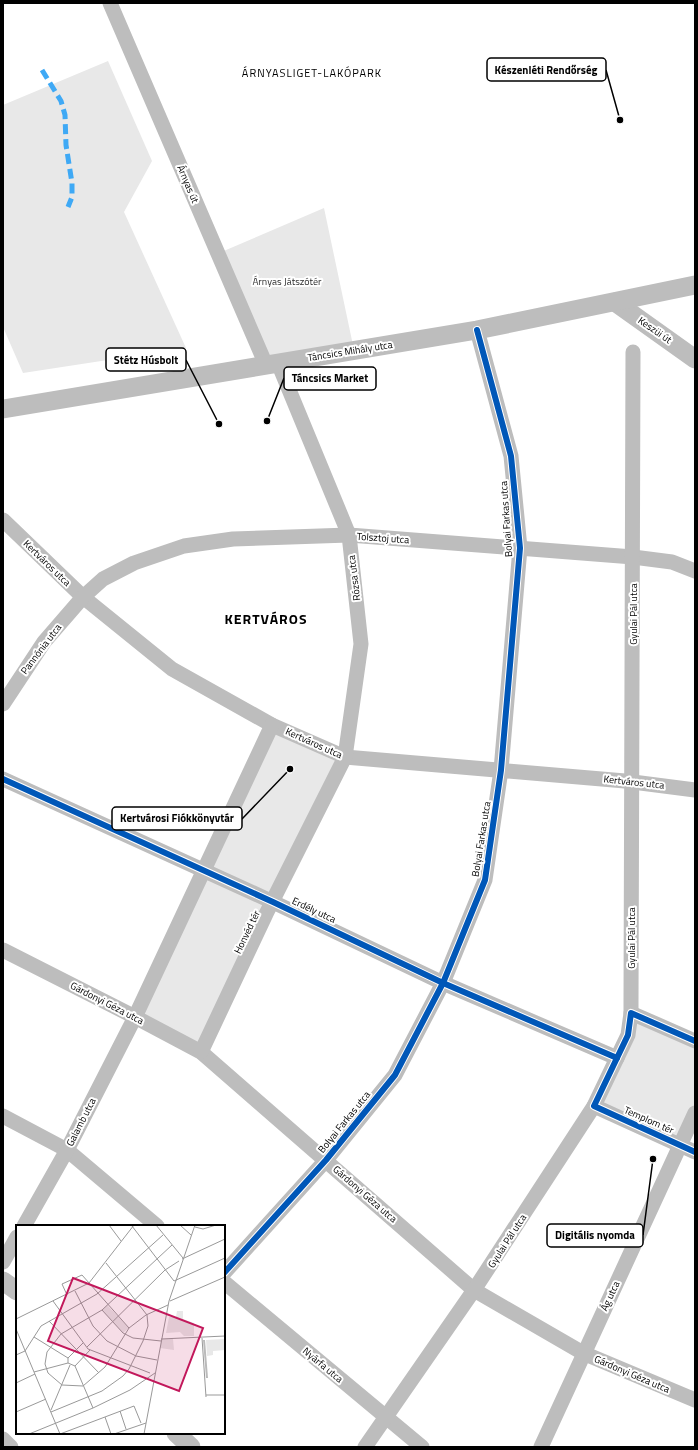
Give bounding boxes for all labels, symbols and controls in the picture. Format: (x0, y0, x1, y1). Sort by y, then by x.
callout: Készenléti Rendőrség (487, 58, 606, 81)
text: Készenléti Rendőrség (495, 62, 597, 78)
district label: ÁRNYASLIGET-LAKÓPARK (242, 65, 382, 81)
street label: Árnyas út (173, 163, 203, 206)
park label: Árnyas Játszótér (252, 274, 322, 289)
street label: Keszüi út (635, 313, 675, 347)
street label: Táncsics Mihály utca (307, 337, 393, 365)
callout: Stétz Húsbolt (106, 348, 186, 371)
text: Stétz Húsbolt (114, 352, 178, 368)
callout: Táncsics Market (284, 367, 376, 390)
text: Táncsics Market (292, 370, 368, 386)
street label: Bolyai Farkas utca (496, 481, 516, 557)
street label: Tolsztoj utca (356, 529, 410, 547)
street label: Kertváros utca (20, 536, 74, 590)
street label: Rózsa utca (344, 554, 364, 602)
street label: Gyulai Pál utca (626, 583, 641, 645)
district label: KERTVÁROS (224, 608, 308, 629)
street label: Pannónia utca (17, 621, 65, 677)
street label: Kertváros utca (283, 724, 345, 762)
street label: Kertváros utca (603, 771, 665, 793)
street label: Bolyai Farkas utca (468, 800, 494, 878)
callout: Kertvárosi Fiókkönyvtár (112, 807, 242, 830)
text: Kertvárosi Fiókkönyvtár (120, 810, 234, 826)
street label: Erdély utca (290, 893, 338, 927)
street label: Honvéd tér (230, 907, 264, 956)
street label: Gyulai Pál utca (624, 907, 639, 969)
street label: Gárdonyi Géza utca (68, 978, 146, 1028)
street label: Bolyai Farkas utca (314, 1088, 374, 1156)
street label: Galamb utca (62, 1095, 100, 1149)
street label: Templom tér (622, 1102, 677, 1138)
street label: Gárdonyi Géza utca (330, 1162, 400, 1226)
street label: Gyulai Pál utca (484, 1211, 530, 1271)
callout: Digitális nyomda (547, 1224, 643, 1247)
inset map (16, 1225, 225, 1434)
text: Digitális nyomda (555, 1227, 635, 1243)
street label: Ág utca (597, 1279, 623, 1313)
street label: Nyárfa utca (300, 1344, 346, 1386)
street label: Gárdonyi Géza utca (592, 1351, 672, 1397)

